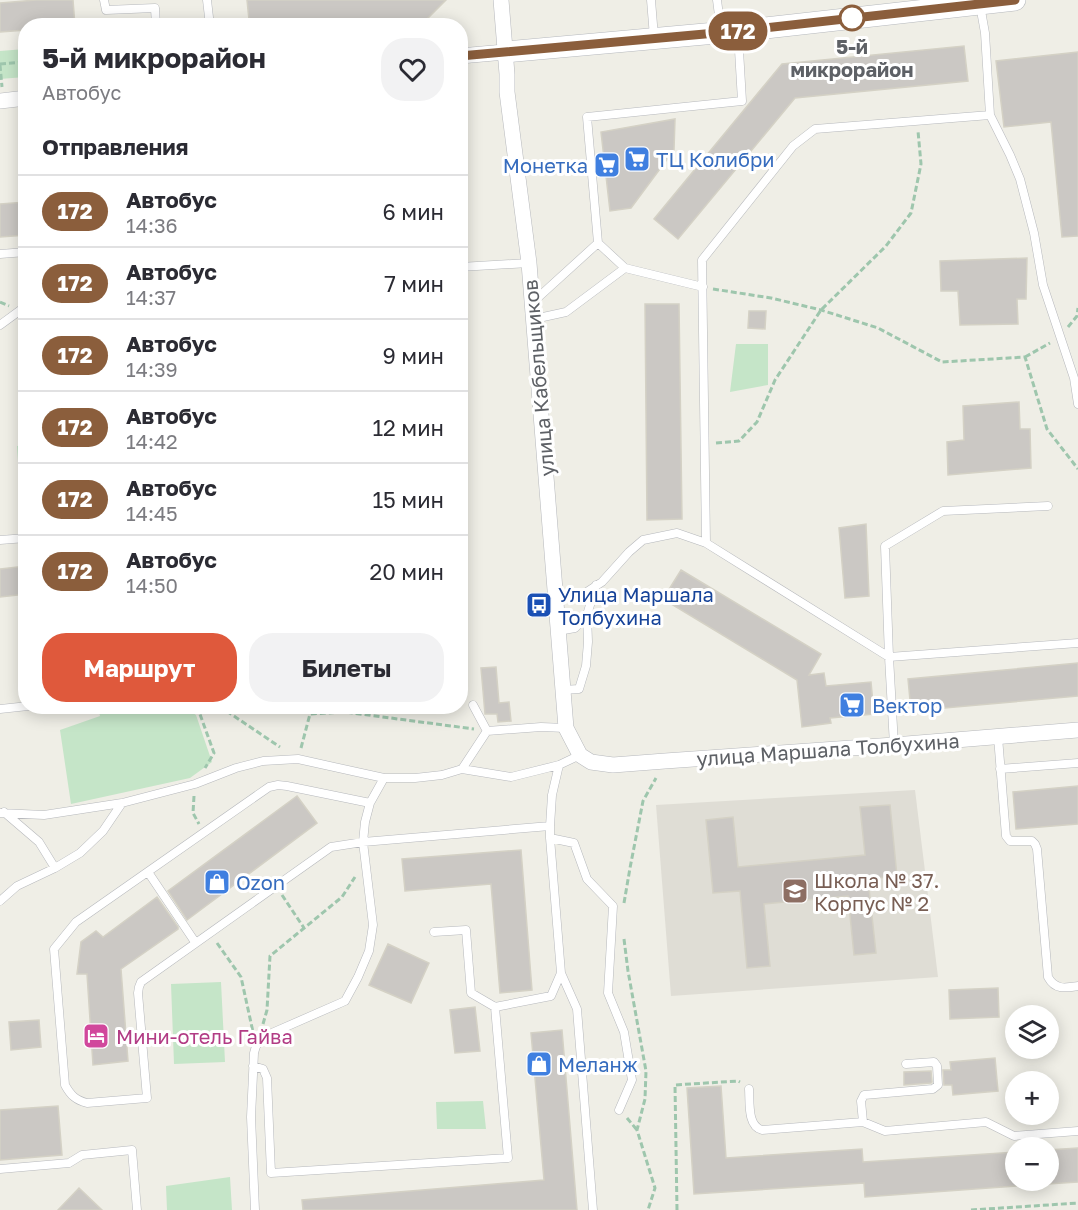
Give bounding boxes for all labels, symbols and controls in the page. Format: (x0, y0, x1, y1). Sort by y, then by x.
marker: 5-й микрорайон (839, 5, 865, 31)
line badge: 172 (704, 12, 772, 51)
text: 172 (720, 18, 756, 44)
place label: 5-й микрорайон (791, 34, 913, 81)
button: heart (381, 38, 444, 101)
text: 5-й микрорайон (42, 41, 266, 74)
text: Автобус (42, 80, 121, 104)
text: Отправления (42, 133, 188, 160)
supermarket icon: ТЦ Колибри (622, 144, 652, 174)
place label: ТЦ Колибри (656, 147, 774, 171)
supermarket icon: Монетка (592, 150, 622, 180)
place label: Монетка (503, 153, 588, 177)
text: Автобус (126, 186, 217, 213)
text: 172 (57, 198, 93, 224)
text: 6 мин (383, 198, 444, 225)
text: 14:36 (126, 213, 178, 237)
text: Автобус (126, 258, 217, 285)
text: 172 (57, 270, 93, 296)
text: 7 мин (384, 270, 444, 297)
street label: улица Кабельщиков (517, 279, 559, 477)
text: 14:37 (126, 285, 176, 309)
text: Автобус (126, 330, 217, 357)
text: 172 (57, 342, 93, 368)
text: 9 мин (383, 342, 444, 369)
text: 14:39 (126, 357, 178, 381)
text: Автобус (126, 402, 217, 429)
text: 172 (57, 414, 93, 440)
text: 12 мин (372, 414, 444, 441)
text: 14:42 (126, 429, 178, 453)
text: Автобус (126, 474, 217, 501)
text: 172 (57, 486, 93, 512)
text: 15 мин (372, 486, 444, 513)
text: 14:45 (126, 501, 178, 525)
text: Автобус (126, 546, 217, 573)
text: 172 (57, 558, 93, 584)
text: 20 мин (369, 558, 444, 585)
text: 14:50 (126, 573, 178, 597)
place label: Улица Маршала Толбухина (558, 582, 714, 629)
bus stop icon: Улица Маршала Толбухина (524, 590, 554, 620)
button: Маршрут (42, 633, 237, 702)
button: Билеты (249, 633, 444, 702)
supermarket icon: Вектор (837, 690, 867, 720)
place label: Вектор (872, 693, 942, 717)
street label: улица Маршала Толбухина (696, 728, 960, 770)
shop icon: Ozon (202, 867, 232, 897)
place label: Школа № 37. Корпус № 2 (814, 868, 940, 915)
place label: Ozon (236, 870, 285, 894)
school or university icon: Школа № 37. Корпус № 2 (780, 876, 810, 906)
map controls (1005, 1005, 1059, 1191)
button: layers (1005, 1005, 1059, 1059)
hotel icon: Мини-отель Гайва (81, 1021, 111, 1051)
place label: Мини-отель Гайва (116, 1024, 293, 1048)
shop icon: Меланж (524, 1049, 554, 1079)
place label: Меланж (558, 1052, 638, 1076)
button: + (1005, 1071, 1059, 1125)
button: − (1005, 1137, 1059, 1191)

